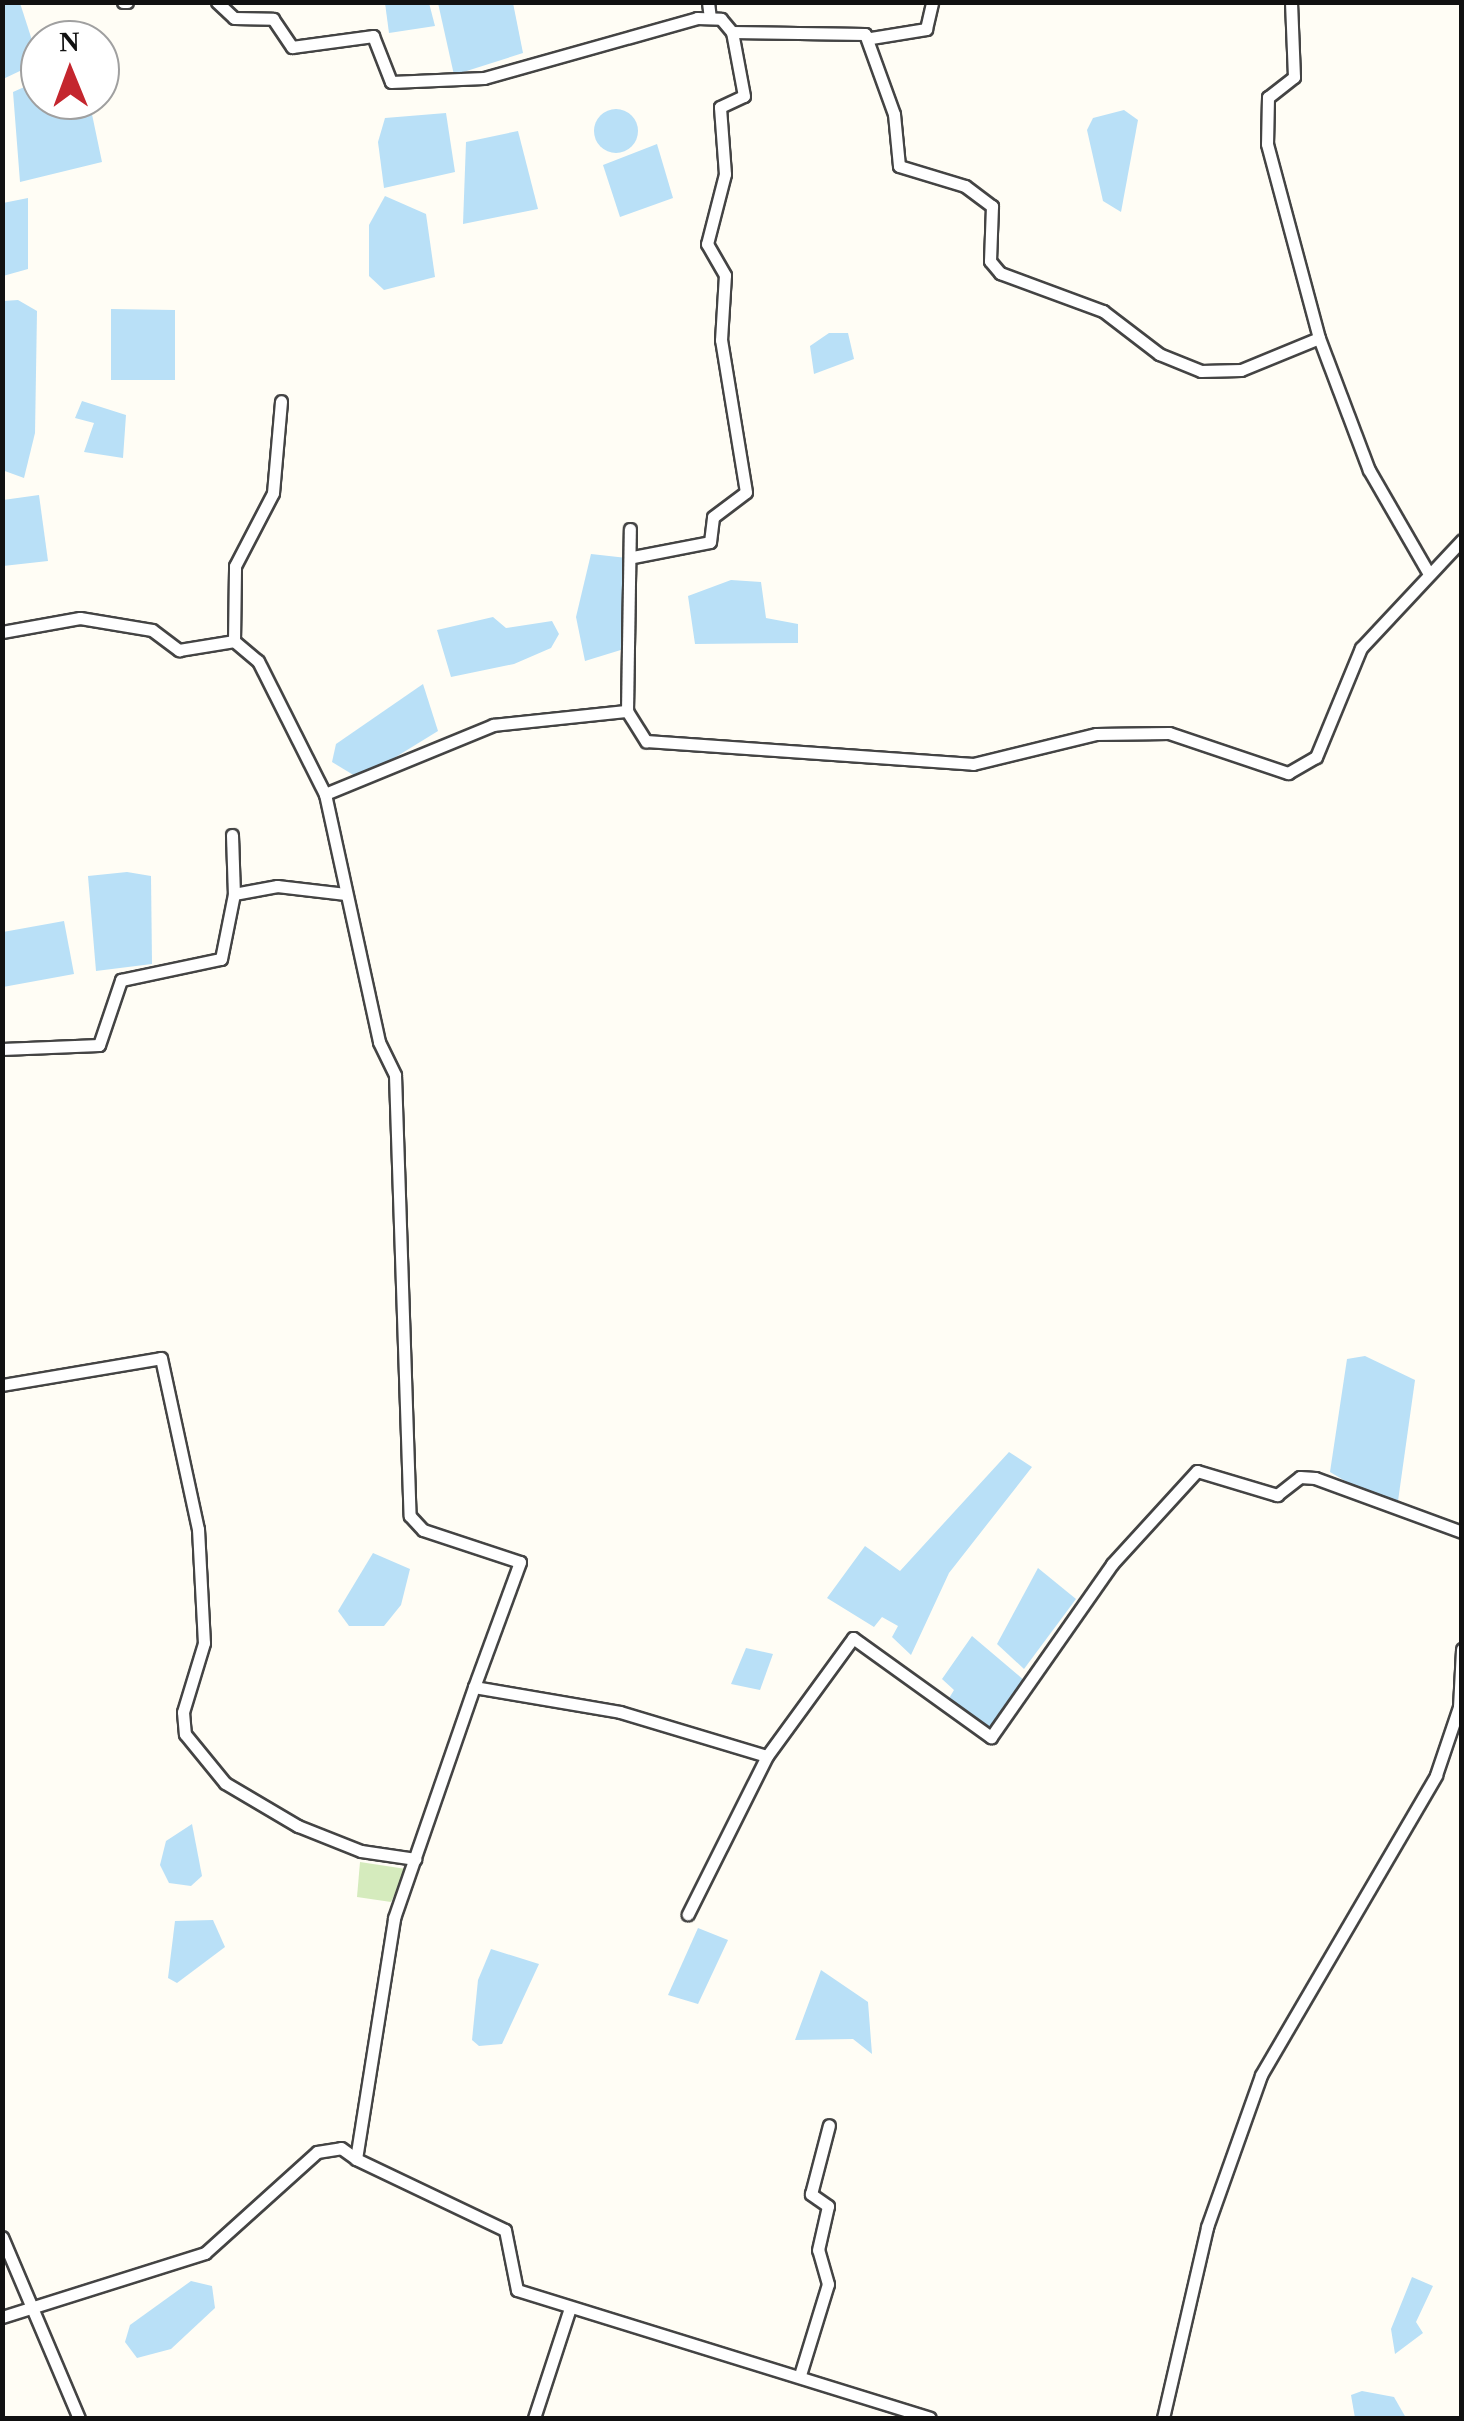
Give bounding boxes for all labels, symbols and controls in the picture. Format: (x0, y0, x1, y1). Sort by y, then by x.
north arrow (20, 20, 120, 120)
text: N (59, 26, 80, 57)

